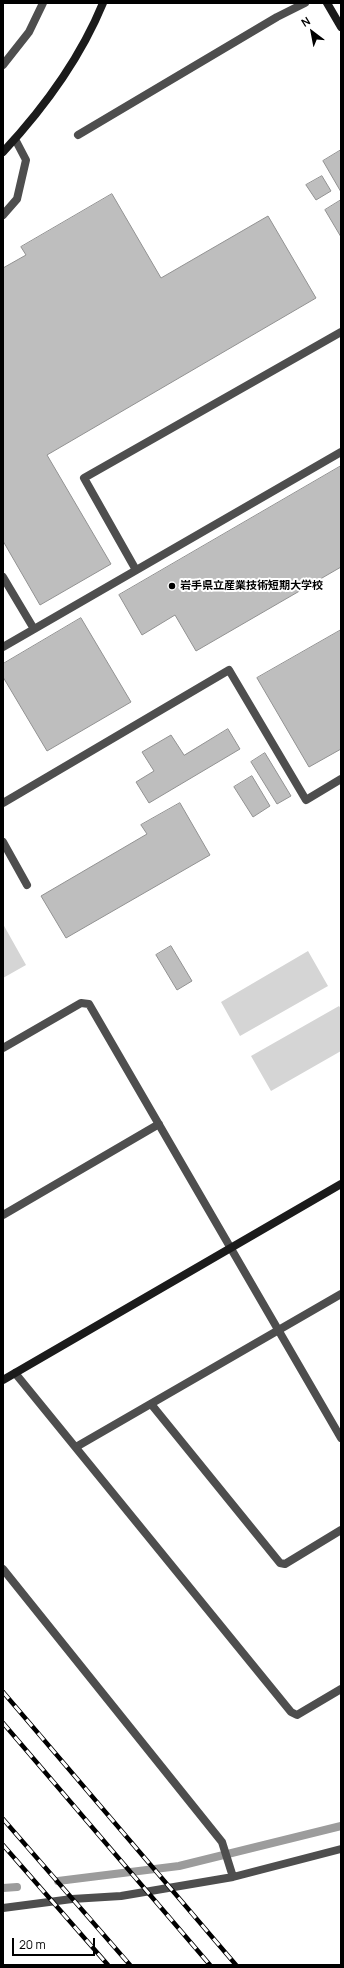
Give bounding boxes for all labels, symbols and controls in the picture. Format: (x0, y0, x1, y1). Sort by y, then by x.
north arrow (292, 12, 332, 52)
text: N (298, 13, 313, 30)
place label: 岩手県立産業技術短期大学校 (180, 579, 323, 593)
marker: 岩手県立産業技術短期大学校 (167, 581, 177, 591)
scale bar (14, 1930, 97, 1956)
text: 20 m (19, 1936, 46, 1953)

